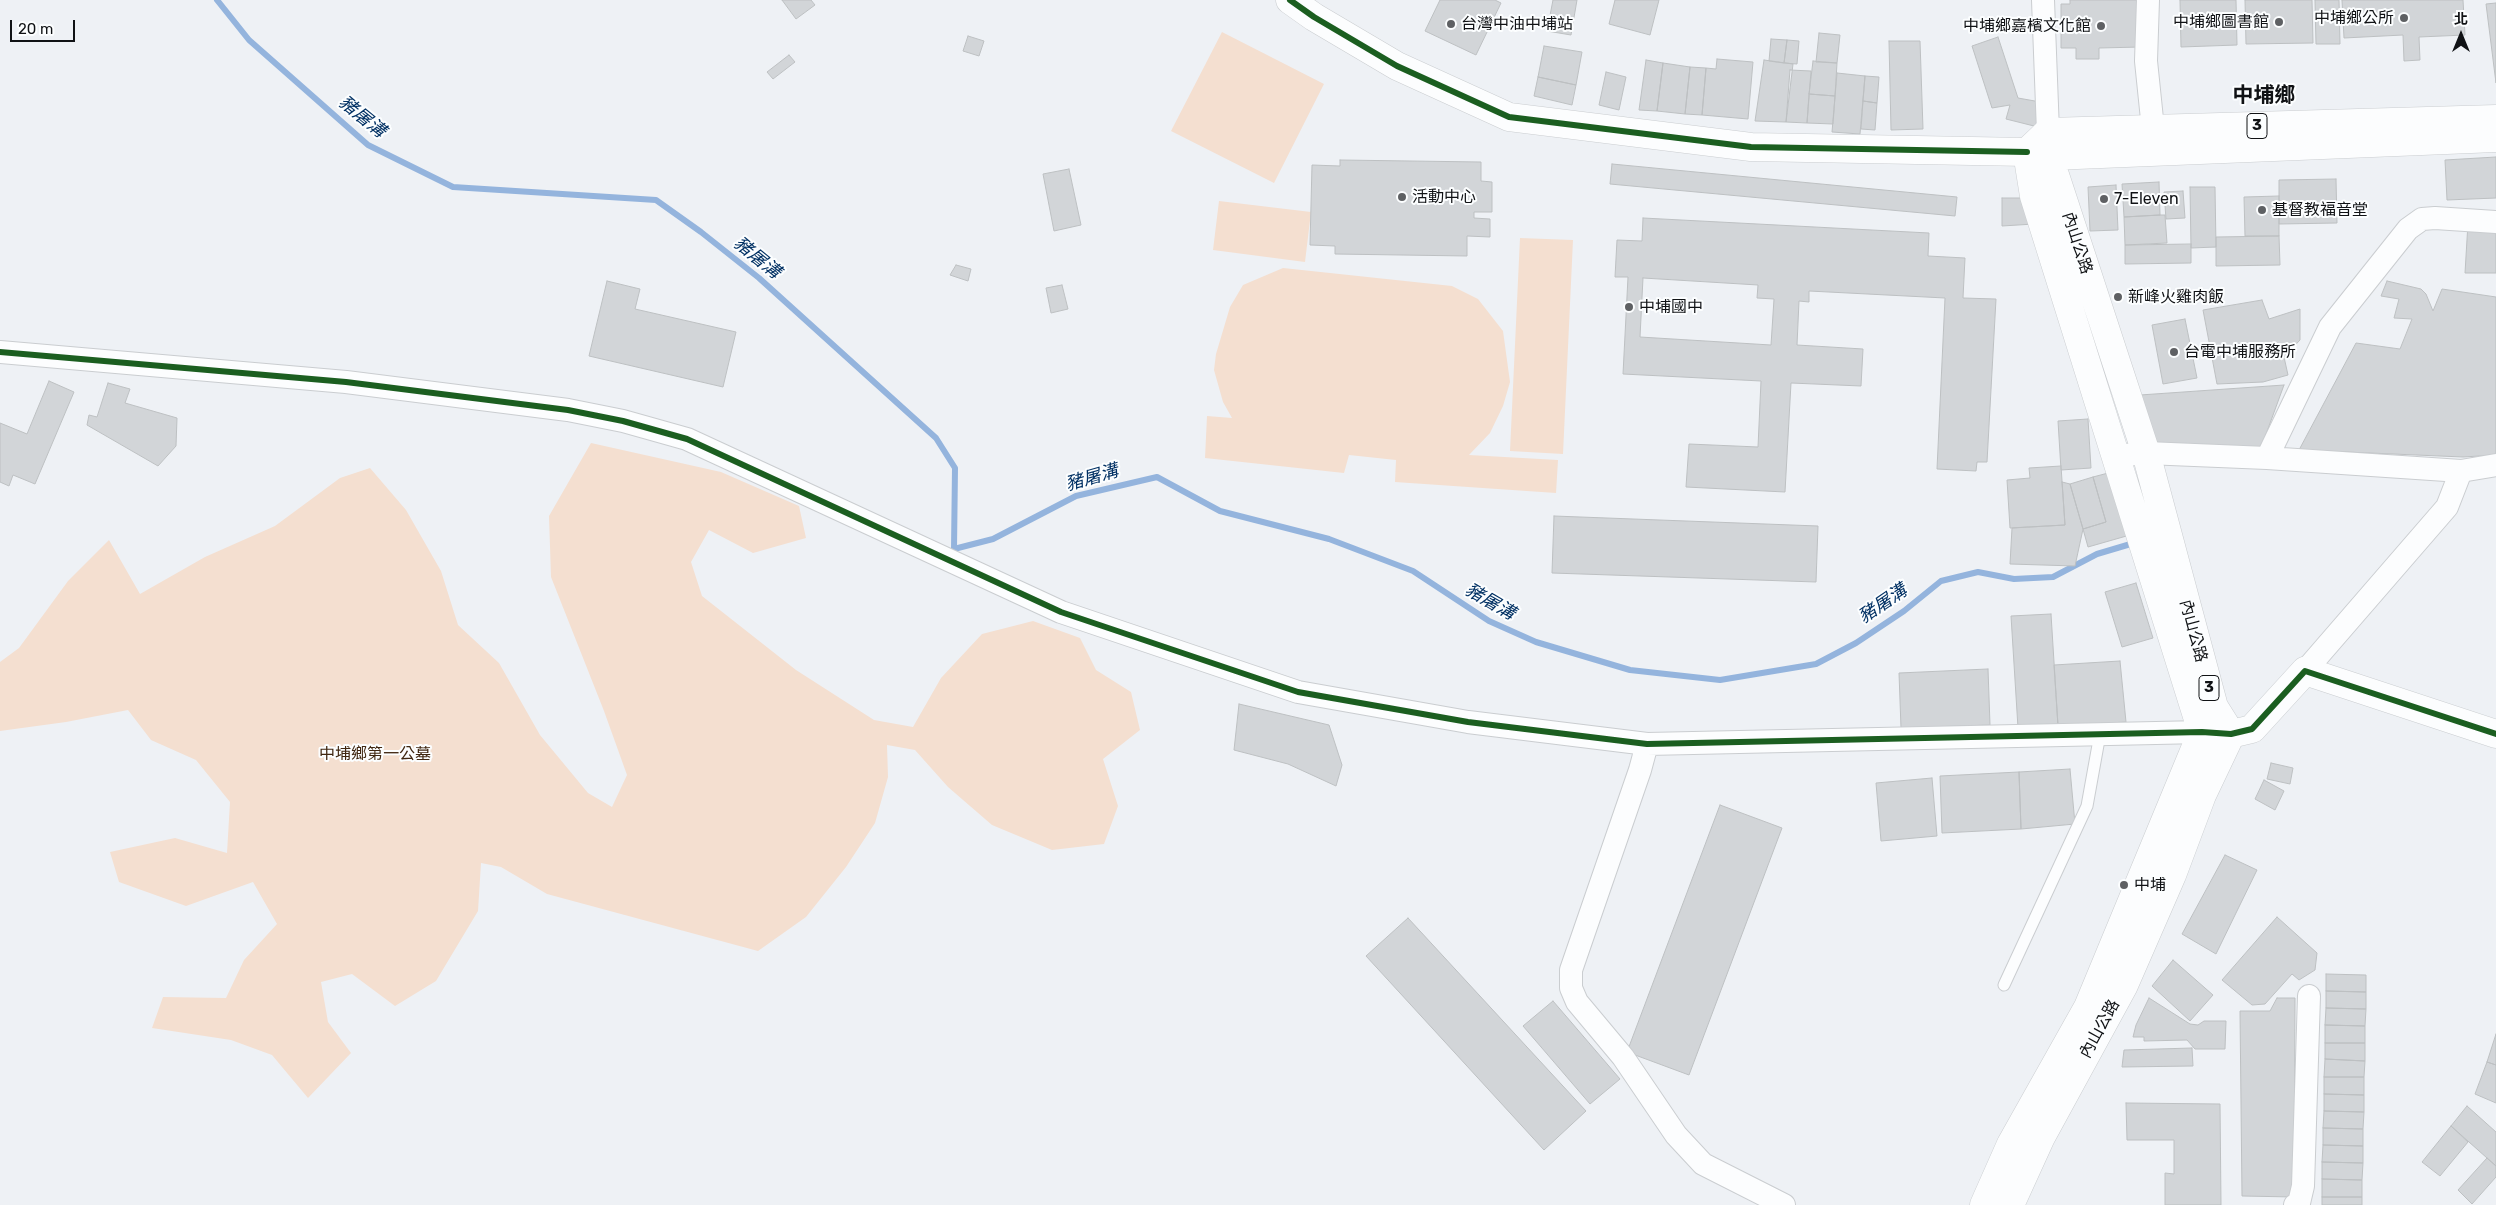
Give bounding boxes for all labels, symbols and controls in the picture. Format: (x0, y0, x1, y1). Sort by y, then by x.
place label: 中埔鄉公所 (2314, 8, 2394, 28)
scale bar (12, 10, 78, 42)
north arrow (2436, 10, 2486, 60)
text: 北 (2454, 11, 2468, 28)
place label: 中埔鄉圖書館 (2173, 12, 2269, 32)
marker: 中埔鄉公所 (2398, 12, 2410, 24)
place label: 台灣中油中埔站 (1461, 14, 1573, 34)
place label: 中埔鄉嘉檳文化館 (1963, 16, 2091, 36)
marker: 中埔鄉圖書館 (2273, 16, 2285, 28)
marker: 台灣中油中埔站 (1445, 18, 1457, 30)
text: 20 m (18, 20, 53, 38)
marker: 中埔鄉嘉檳文化館 (2095, 20, 2107, 32)
district label: 中埔鄉 (2233, 83, 2295, 109)
water label: 豬屠溝 (334, 92, 390, 142)
road number: 3 (2247, 114, 2267, 138)
place label: 活動中心 (1412, 187, 1476, 207)
place label: 7-Eleven (2114, 189, 2179, 209)
marker: 活動中心 (1396, 191, 1408, 203)
marker: 7-Eleven (2098, 193, 2110, 205)
place label: 基督教福音堂 (2272, 200, 2368, 220)
marker: 基督教福音堂 (2256, 204, 2268, 216)
street label: 內山公路 (2058, 210, 2096, 276)
water label: 豬屠溝 (729, 233, 785, 283)
place label: 新峰火雞肉飯 (2128, 287, 2224, 307)
marker: 新峰火雞肉飯 (2112, 291, 2124, 303)
place label: 中埔國中 (1639, 297, 1703, 317)
marker: 中埔國中 (1623, 301, 1635, 313)
place label: 台電中埔服務所 (2184, 342, 2296, 362)
marker: 台電中埔服務所 (2168, 346, 2180, 358)
water label: 豬屠溝 (1063, 460, 1121, 496)
water label: 豬屠溝 (1461, 579, 1519, 625)
water label: 豬屠溝 (1855, 580, 1911, 628)
street label: 內山公路 (2175, 598, 2211, 664)
road number: 3 (2199, 676, 2219, 700)
park label: 中埔鄉第一公墓 (319, 744, 431, 764)
place label: 中埔 (2134, 875, 2166, 895)
marker: 中埔 (2118, 879, 2130, 891)
street label: 內山公路 (2076, 996, 2124, 1062)

